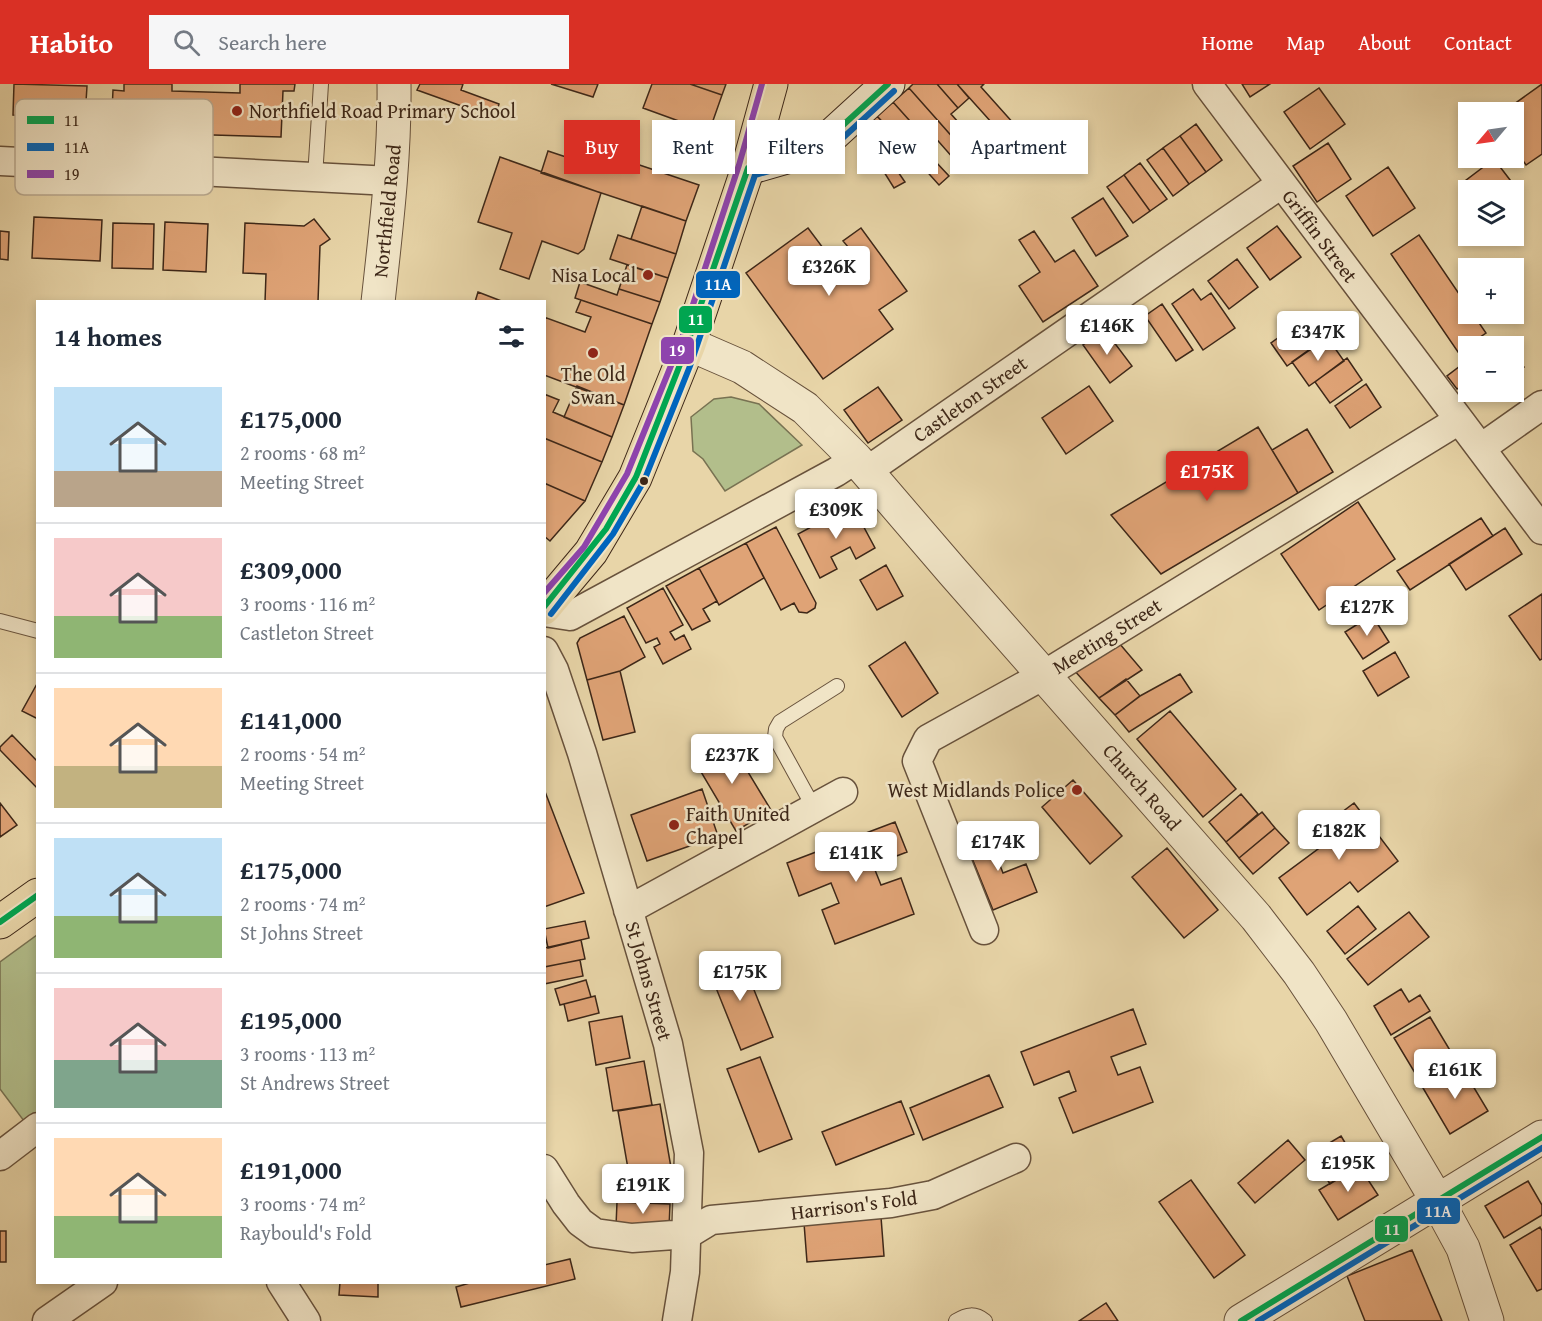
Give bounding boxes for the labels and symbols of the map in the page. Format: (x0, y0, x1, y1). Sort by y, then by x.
place label: Northfield Road Primary School (249, 96, 516, 125)
legend (15, 99, 213, 195)
north arrow (1458, 102, 1524, 168)
marker: Northfield Road Primary School (230, 104, 244, 118)
text: 11 (64, 108, 79, 132)
text: 11A (64, 135, 89, 159)
street label: Northfield Road (365, 143, 408, 279)
text: 19 (64, 162, 80, 186)
street label: Griffin Street (1276, 183, 1365, 288)
pin: £326K (787, 246, 871, 297)
place label: Nisa Local (552, 260, 636, 289)
marker: Nisa Local (641, 268, 655, 282)
line badge: 11A (695, 270, 741, 299)
text: 11A (705, 272, 732, 296)
line badge: 11 (678, 305, 713, 334)
pin: £146K (1065, 305, 1149, 356)
text: 11 (688, 307, 704, 331)
pin: £347K (1276, 311, 1360, 362)
line badge: 19 (660, 336, 695, 365)
text: 19 (669, 338, 685, 362)
marker: The Old Swan (586, 346, 600, 360)
street label: Castleton Street (907, 348, 1033, 449)
place label: The Old Swan (561, 359, 626, 411)
pin: £175K (1165, 451, 1249, 502)
unlabelled marker (638, 475, 650, 487)
pin: £309K (794, 489, 878, 540)
pin: £127K (1325, 586, 1409, 637)
street label: Meeting Street (1046, 590, 1167, 681)
pin: £237K (690, 734, 774, 785)
street label: Church Road (1096, 737, 1189, 837)
place label: West Midlands Police (888, 775, 1065, 804)
marker: West Midlands Police (1070, 783, 1084, 797)
place label: Faith United Chapel (686, 799, 790, 851)
pin: £182K (1297, 810, 1381, 861)
marker: Faith United Chapel (667, 818, 681, 832)
pin: £174K (956, 821, 1040, 872)
pin: £141K (814, 832, 898, 883)
street label: St Johns Street (619, 918, 680, 1044)
pin: £175K (698, 951, 782, 1002)
pin: £161K (1413, 1049, 1497, 1100)
pin: £195K (1306, 1142, 1390, 1193)
pin: £191K (601, 1164, 685, 1215)
street label: Harrison's Fold (789, 1182, 919, 1227)
line badge: 11A (1416, 1197, 1461, 1225)
text: 11A (1425, 1199, 1452, 1223)
line badge: 11 (1374, 1215, 1409, 1243)
text: 11 (1384, 1217, 1400, 1241)

